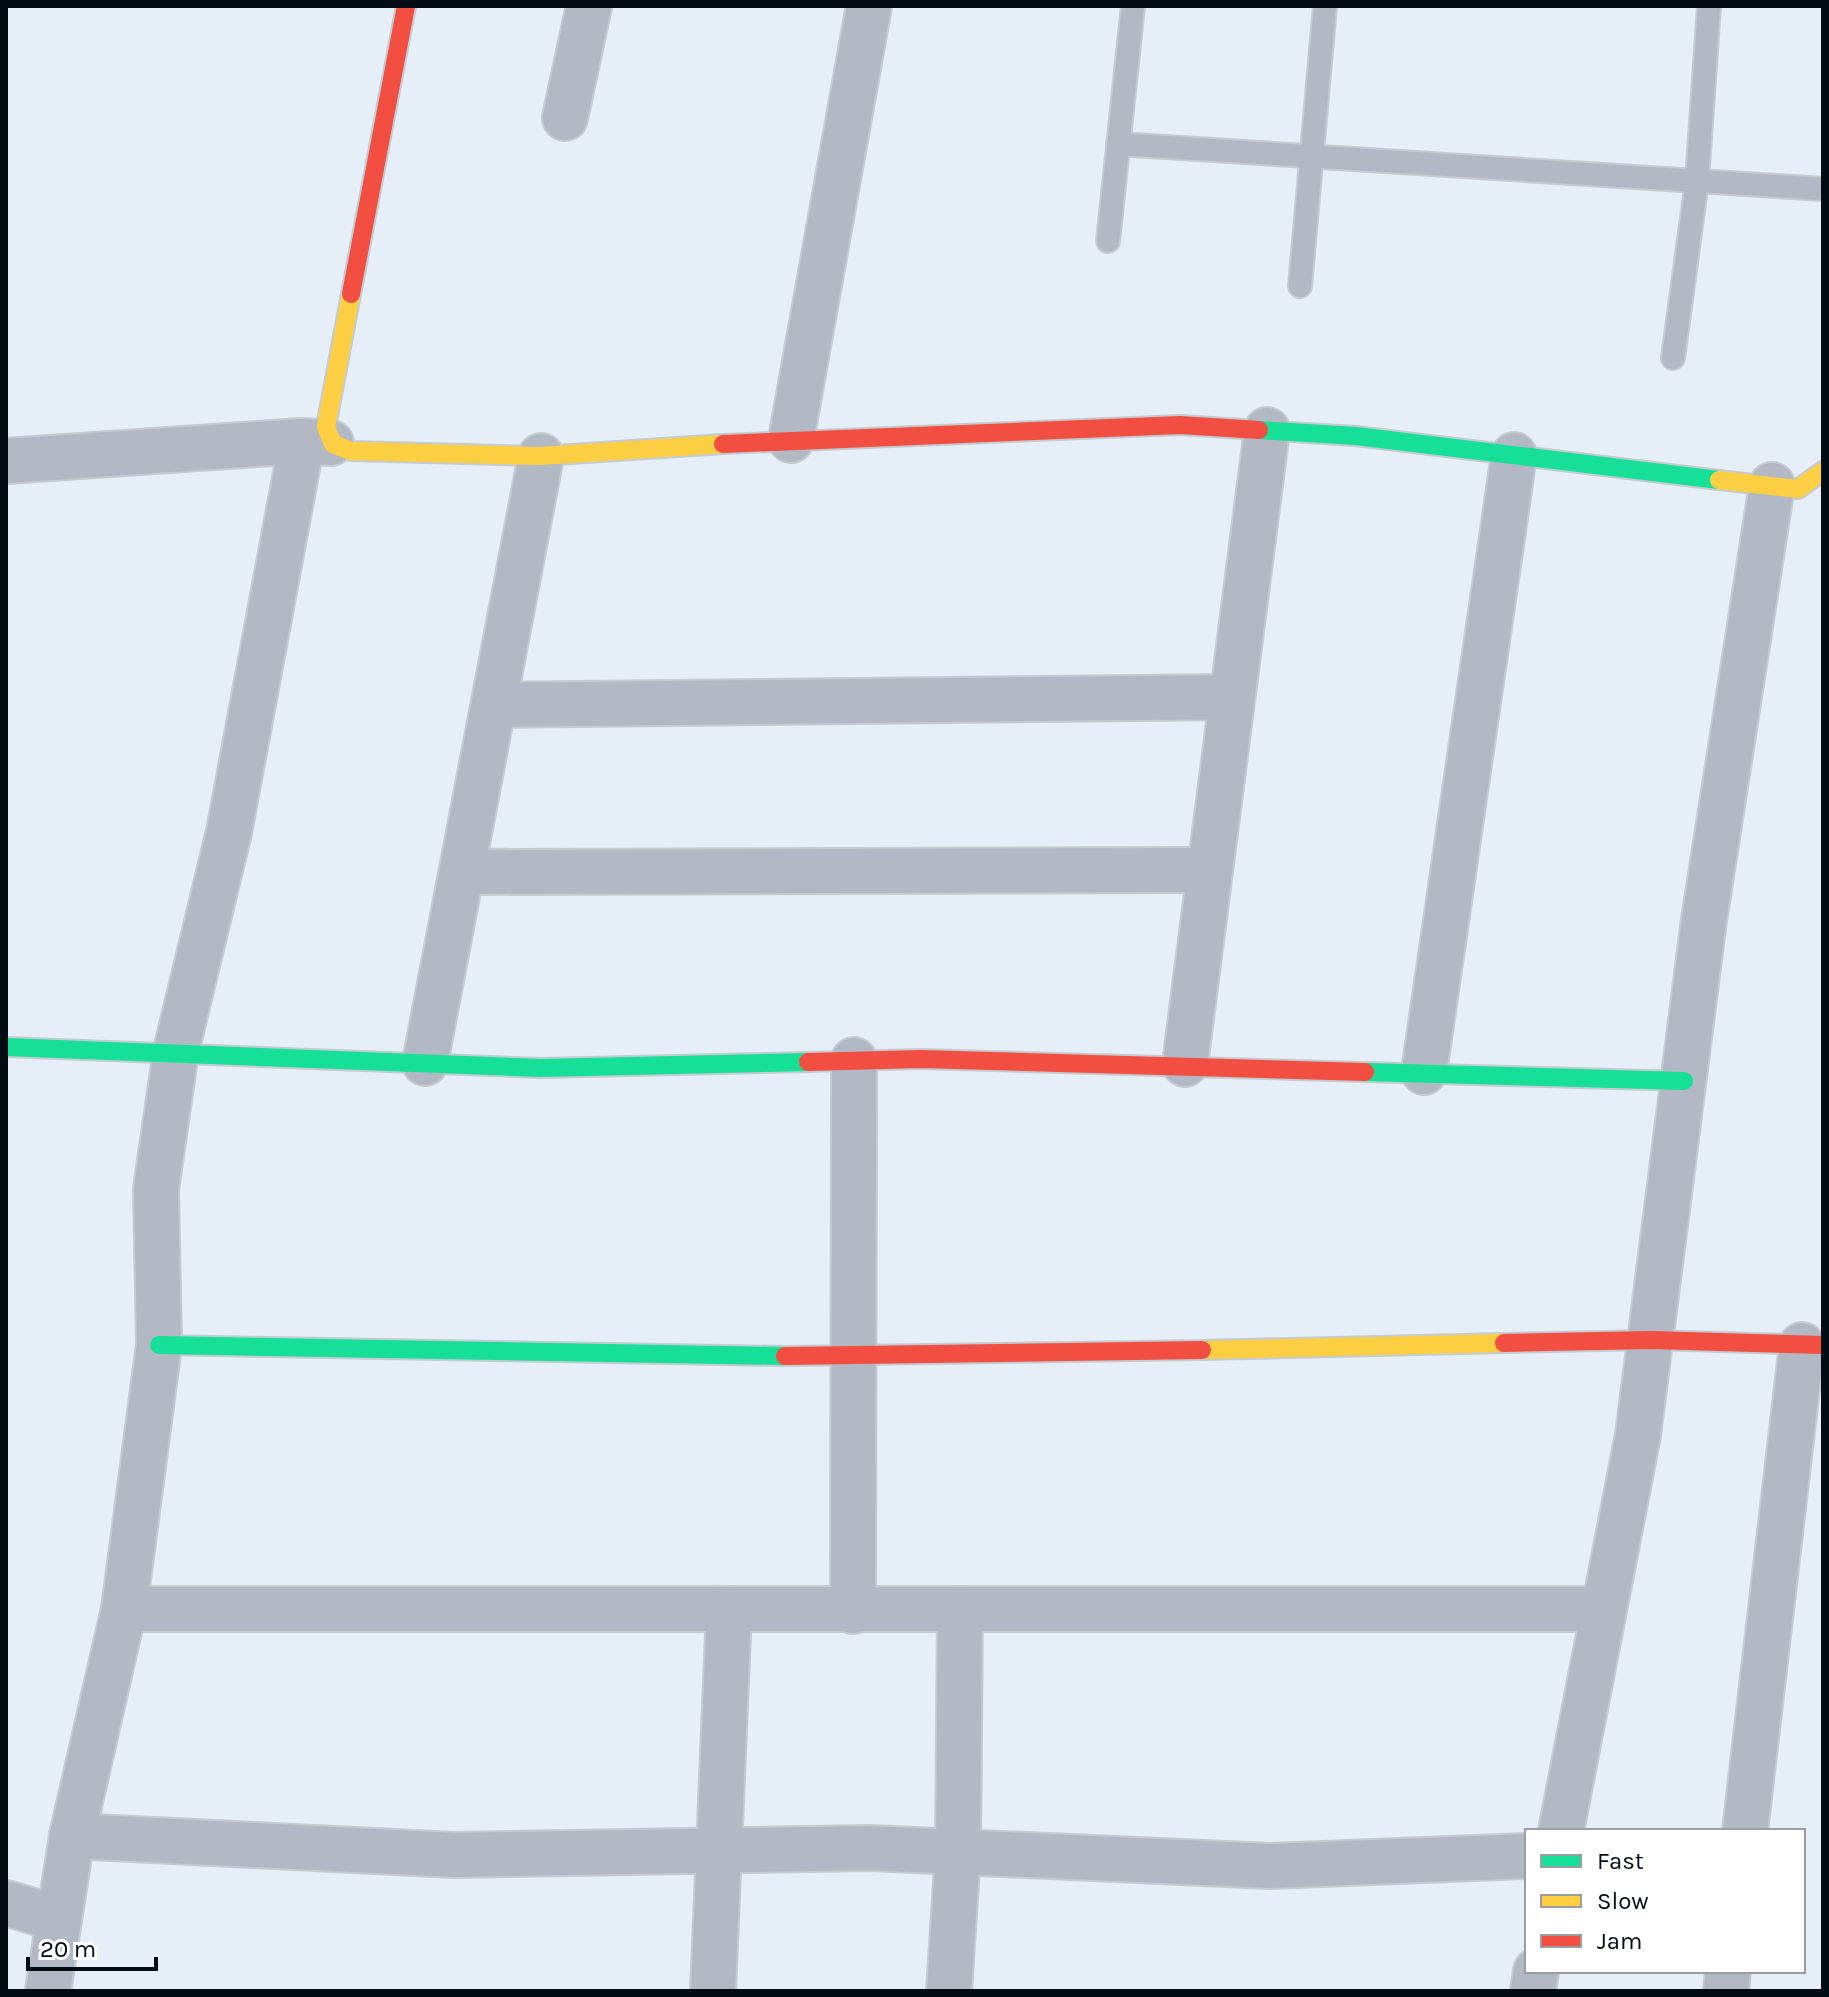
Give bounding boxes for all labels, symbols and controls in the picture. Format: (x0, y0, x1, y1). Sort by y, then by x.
legend (1525, 1829, 1805, 1973)
text: Fast (1597, 1847, 1644, 1875)
text: Slow (1597, 1887, 1649, 1915)
scale bar (28, 1921, 156, 1971)
text: Jam (1597, 1927, 1642, 1955)
text: 20 m (40, 1935, 96, 1963)

